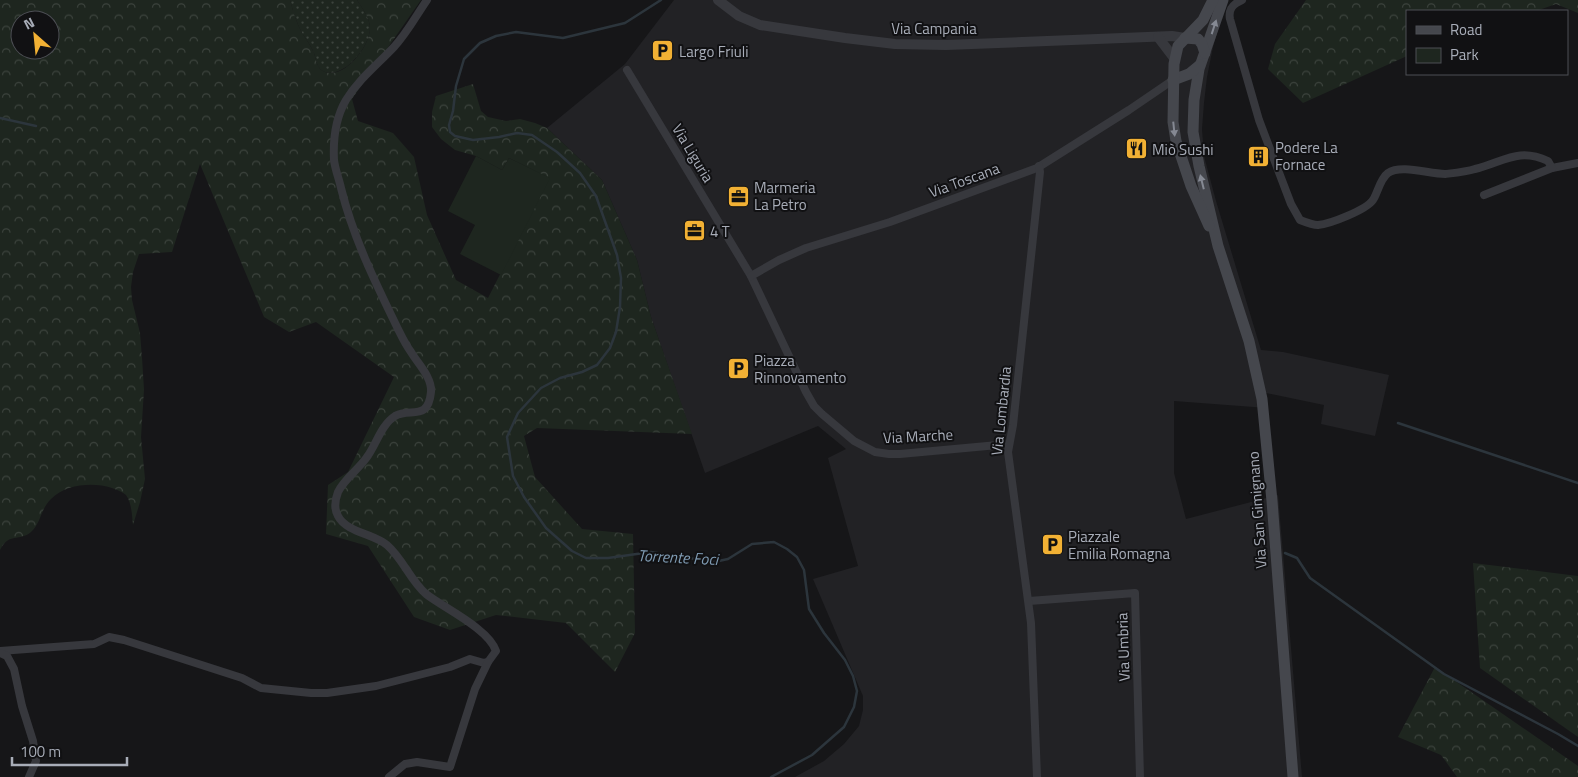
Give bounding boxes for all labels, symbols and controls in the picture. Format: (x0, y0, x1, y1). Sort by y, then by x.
north arrow (10, 10, 60, 60)
legend (1406, 10, 1568, 75)
text: N (20, 11, 38, 35)
street label: Via Campania (891, 17, 977, 40)
text: Road (1450, 18, 1482, 41)
one-way arrow (1211, 19, 1219, 34)
parking icon: Largo Friuli (651, 39, 675, 63)
place label: Largo Friuli (679, 40, 748, 63)
text: Park (1450, 43, 1479, 66)
street label: Via Liguria (666, 119, 720, 187)
one-way arrow (1170, 121, 1178, 137)
place label: Podere La Fornace (1275, 136, 1338, 176)
restaurant icon: Miò Sushi (1124, 137, 1148, 161)
place label: Miò Sushi (1152, 138, 1214, 161)
building icon: Podere La Fornace (1247, 144, 1271, 168)
street label: Via Toscana (925, 156, 1003, 203)
one-way arrow (1198, 174, 1206, 189)
place label: Marmeria La Petro (754, 176, 816, 216)
office icon: Marmeria La Petro (726, 184, 750, 208)
office icon: 4 T (682, 219, 706, 243)
place label: 4 T (710, 220, 730, 243)
place label: Piazza Rinnovamento (754, 349, 846, 389)
parking icon: Piazza Rinnovamento (726, 357, 750, 381)
street label: Via Lombardia (985, 365, 1017, 457)
street label: Via Marche (882, 423, 954, 449)
street label: Via San Gimignano (1241, 451, 1273, 569)
place label: Piazzale Emilia Romagna (1068, 525, 1171, 565)
parking icon: Piazzale Emilia Romagna (1040, 533, 1064, 557)
water label: Torrente Foci (637, 543, 721, 571)
street label: Via Umbria (1110, 612, 1136, 682)
scale bar (12, 734, 128, 766)
text: 100 m (20, 740, 61, 763)

